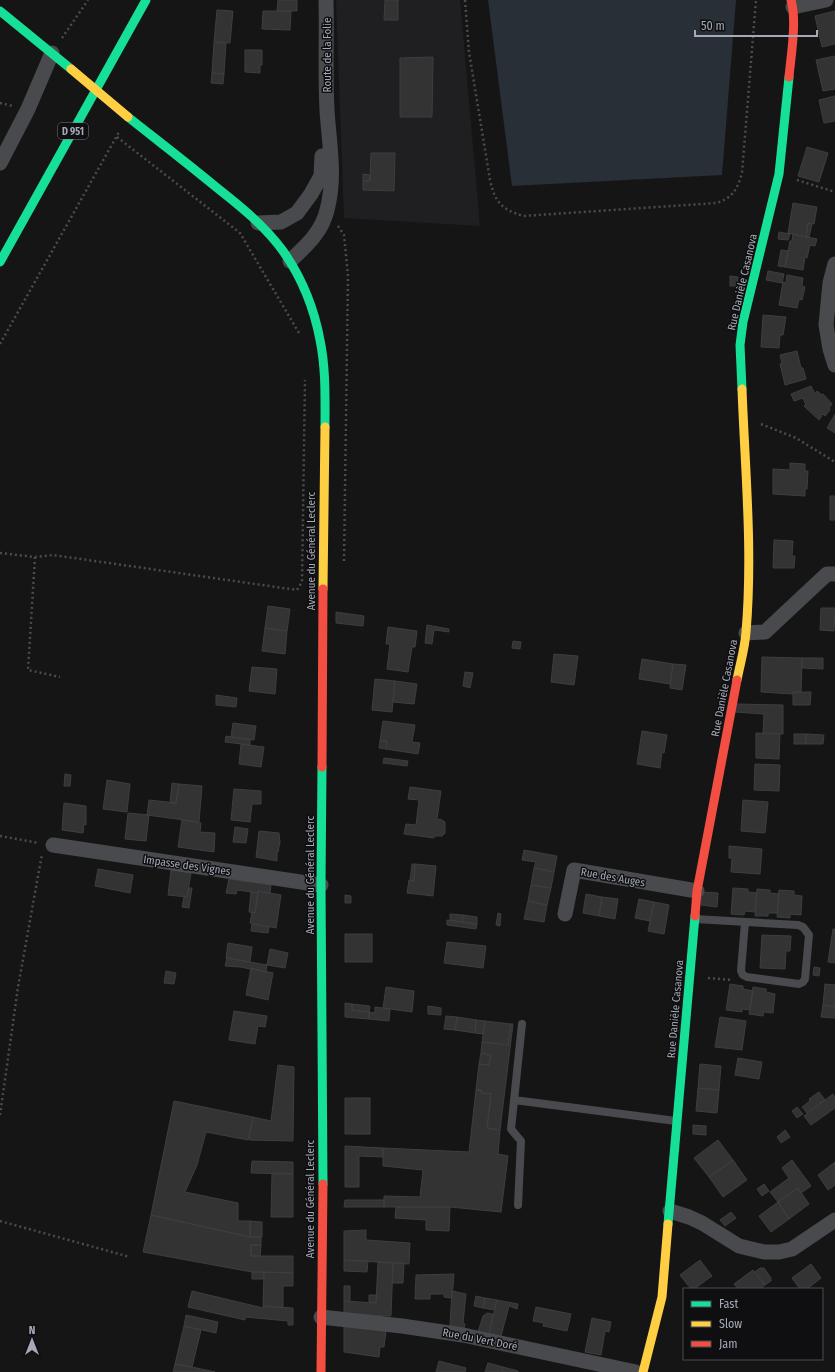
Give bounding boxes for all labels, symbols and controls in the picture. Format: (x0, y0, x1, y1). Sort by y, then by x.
scale bar (695, 12, 817, 38)
street label: Route de la Folie (321, 18, 334, 92)
text: 50 m (701, 19, 725, 33)
road number: D 951 (58, 123, 88, 139)
street label: Rue Danièle Casanova (725, 233, 760, 332)
street label: Avenue du Général Leclerc (305, 492, 318, 610)
street label: Rue Danièle Casanova (709, 638, 740, 738)
street label: Avenue du Général Leclerc (304, 816, 317, 934)
street label: Impasse des Vignes (143, 853, 232, 878)
street label: Rue des Auges (580, 865, 646, 890)
street label: Rue Danièle Casanova (665, 959, 686, 1059)
street label: Avenue du Général Leclerc (304, 1140, 317, 1258)
legend (683, 1288, 823, 1360)
text: Fast (719, 1297, 738, 1311)
text: Slow (719, 1317, 742, 1331)
north arrow (12, 1320, 52, 1360)
text: N (29, 1324, 35, 1337)
street label: Rue du Vert Doré (441, 1326, 518, 1353)
text: Jam (719, 1337, 737, 1351)

